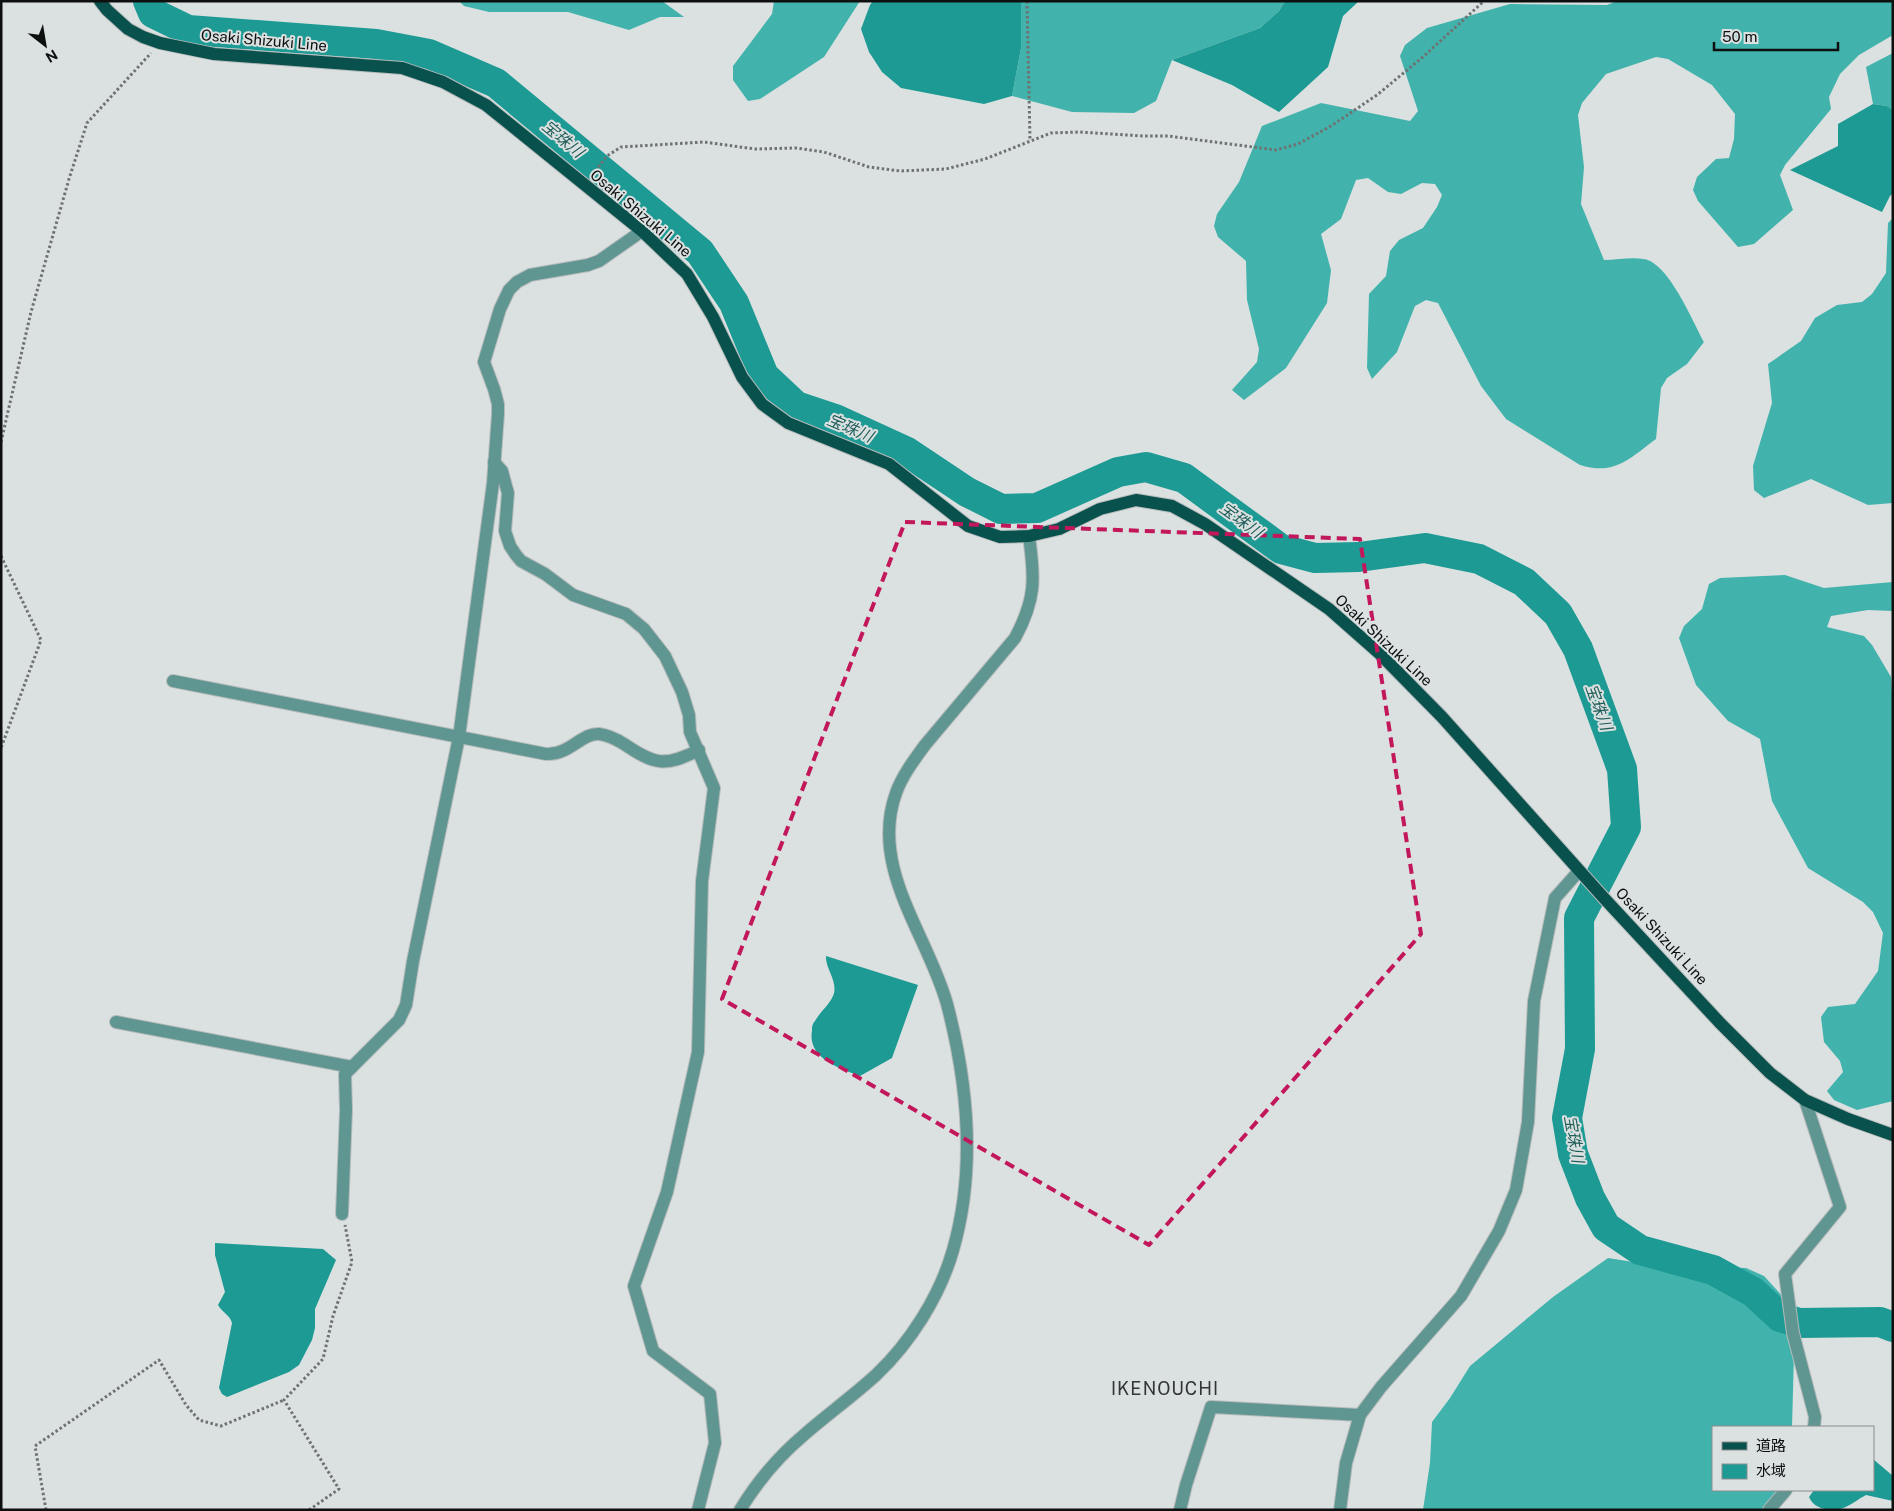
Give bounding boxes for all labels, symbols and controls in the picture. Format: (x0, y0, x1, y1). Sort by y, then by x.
north arrow (20, 20, 70, 70)
scale bar (1714, 20, 1838, 52)
street label: Osaki Shizuki Line (200, 26, 328, 54)
text: 50 m (1722, 28, 1757, 45)
text: N (43, 46, 61, 66)
water label: 宝珠川 (539, 116, 589, 163)
street label: Osaki Shizuki Line (587, 166, 695, 260)
water label: 宝珠川 (824, 410, 878, 447)
water label: 宝珠川 (1216, 498, 1268, 543)
street label: Osaki Shizuki Line (1332, 591, 1436, 689)
water label: 宝珠川 (1582, 681, 1617, 735)
street label: Osaki Shizuki Line (1613, 884, 1711, 988)
water label: 宝珠川 (1560, 1114, 1588, 1166)
district label: IKENOUCHI (1111, 1378, 1219, 1399)
legend (1712, 1426, 1874, 1491)
text: 道路 (1756, 1437, 1786, 1454)
text: 水域 (1756, 1462, 1786, 1479)

